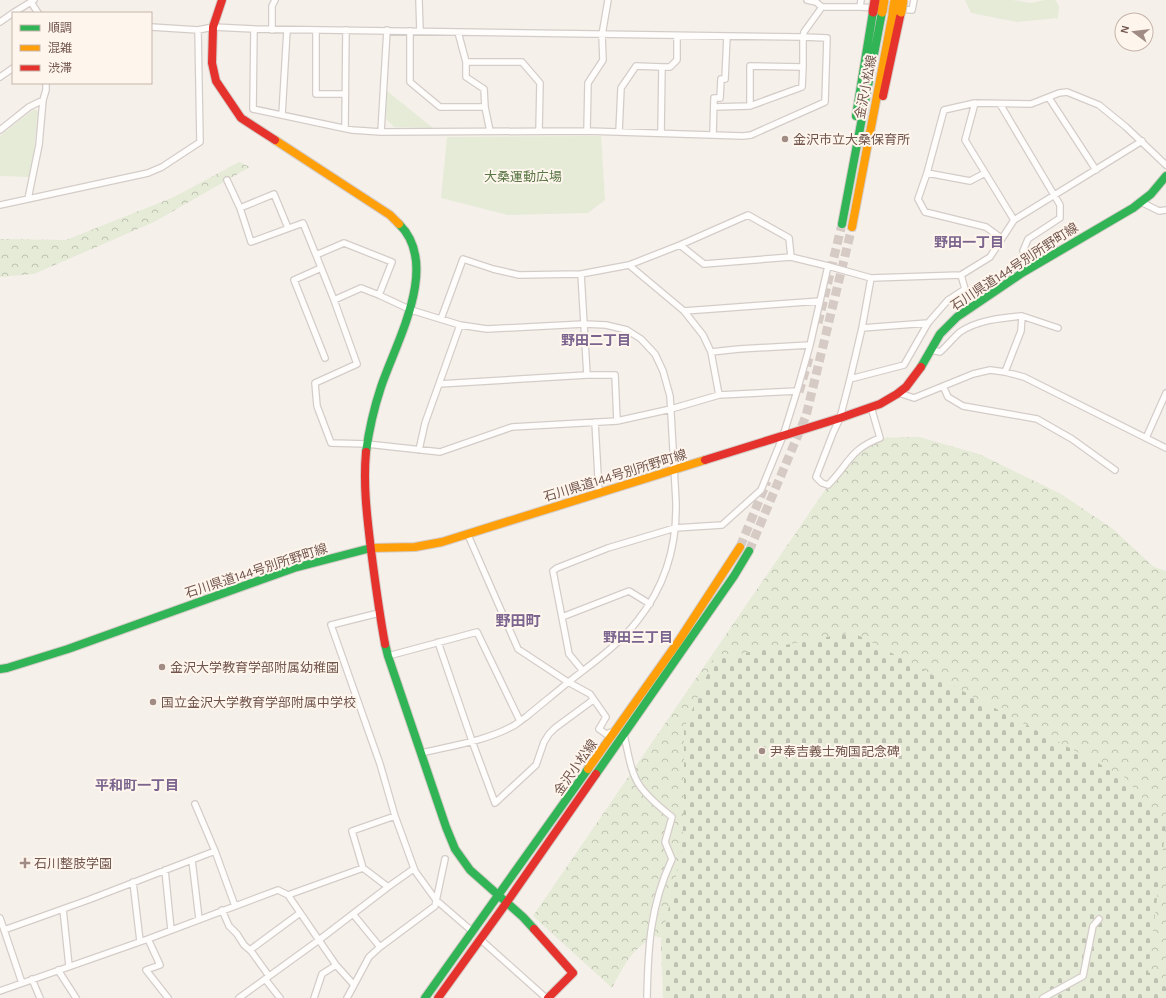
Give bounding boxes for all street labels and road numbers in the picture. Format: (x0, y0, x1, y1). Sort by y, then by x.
street label: 金沢小松線 (852, 54, 879, 120)
street label: 石川県道144号別所野町線 (948, 220, 1081, 313)
street label: 石川県道144号別所野町線 (542, 447, 689, 504)
street label: 石川県道144号別所野町線 (183, 540, 329, 601)
street label: 金沢小松線 (551, 736, 600, 798)

